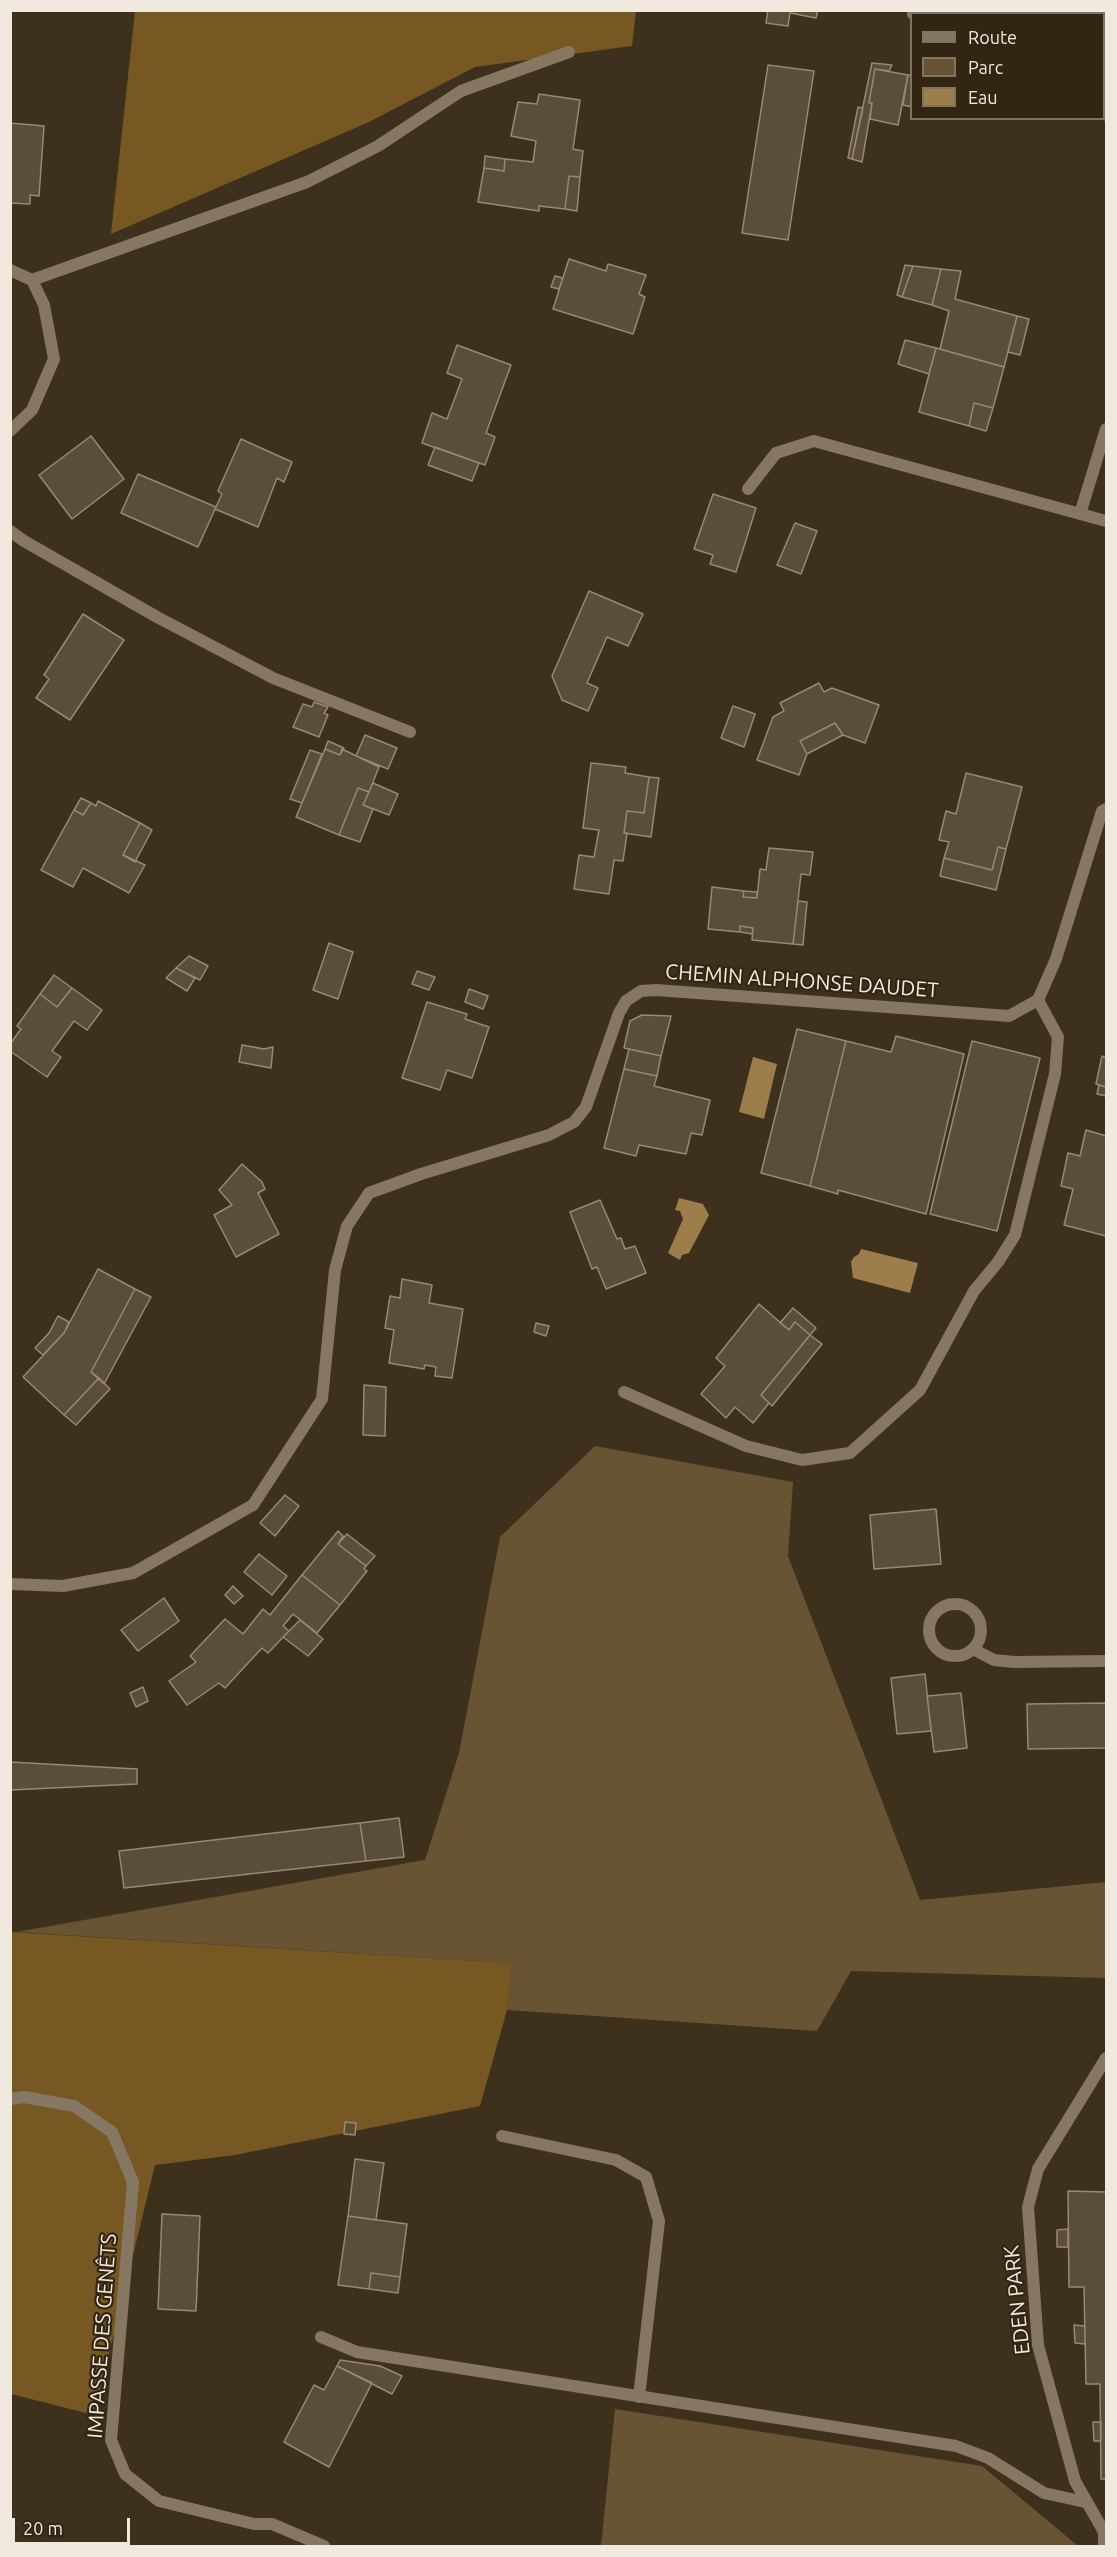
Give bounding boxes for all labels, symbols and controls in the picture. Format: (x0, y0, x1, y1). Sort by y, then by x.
legend (910, 12, 1105, 120)
text: Route (968, 27, 1017, 47)
text: Parc (968, 57, 1003, 77)
text: Eau (968, 87, 998, 107)
street label: CHEMIN ALPHONSE DAUDET (664, 959, 940, 1003)
street label: IMPASSE DES GENÊTS (82, 2233, 122, 2439)
street label: EDEN PARK (999, 2244, 1035, 2356)
scale bar (15, 2506, 134, 2544)
text: 20 m (23, 2518, 63, 2538)

